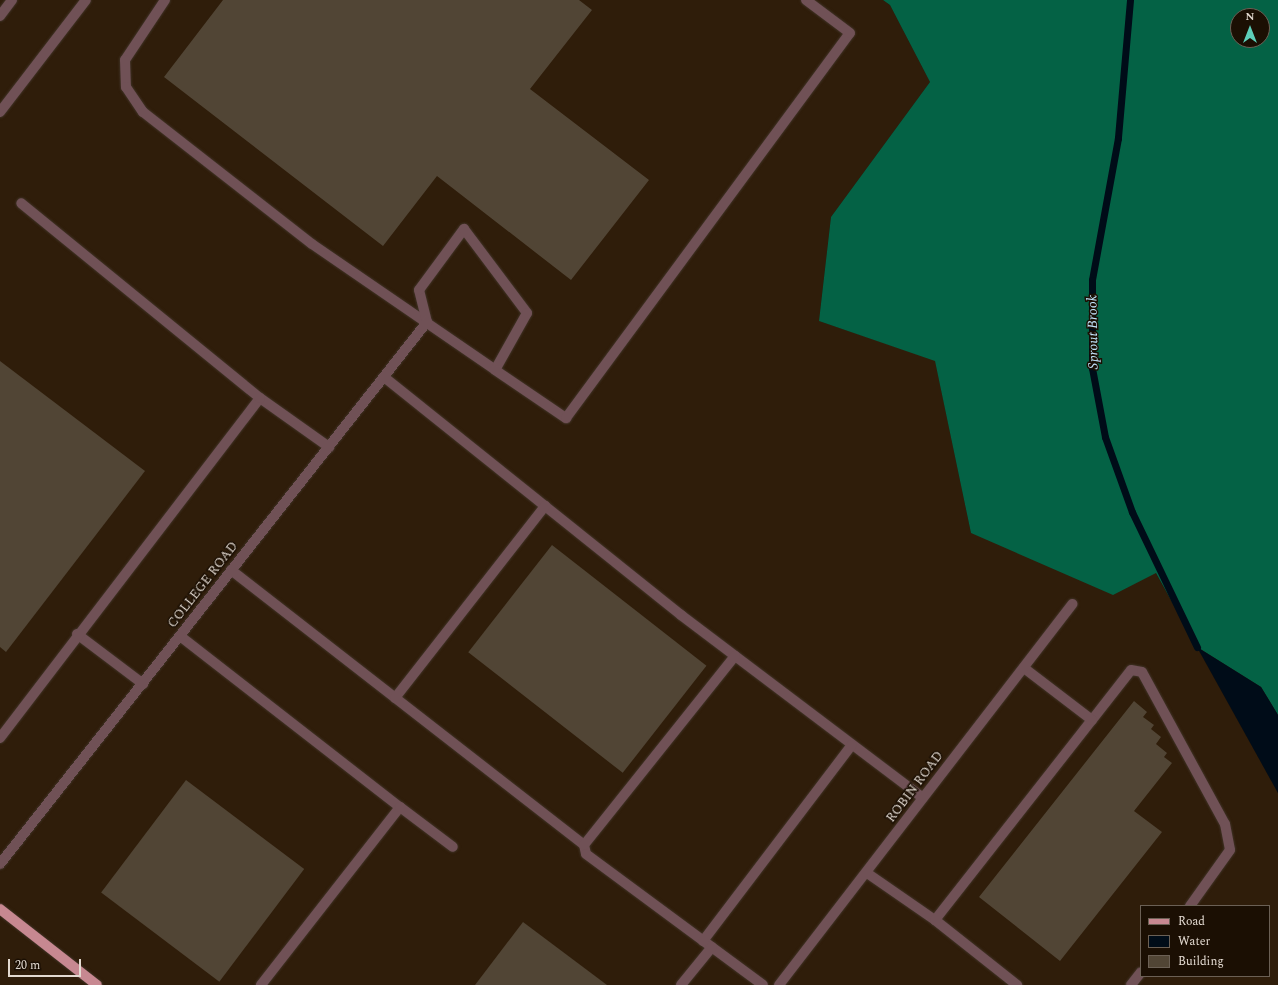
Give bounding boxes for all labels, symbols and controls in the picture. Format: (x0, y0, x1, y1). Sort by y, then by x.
north arrow (1230, 8, 1270, 48)
text: N (1246, 8, 1254, 25)
water label: Sprout Brook (1084, 295, 1102, 369)
street label: COLLEGE ROAD (165, 539, 241, 631)
street label: ROBIN ROAD (883, 748, 947, 826)
legend (1140, 905, 1270, 977)
text: Road (1178, 912, 1205, 931)
text: Water (1178, 932, 1210, 951)
scale bar (10, 951, 83, 977)
text: Building (1178, 952, 1224, 971)
text: 20 m (15, 956, 40, 975)

